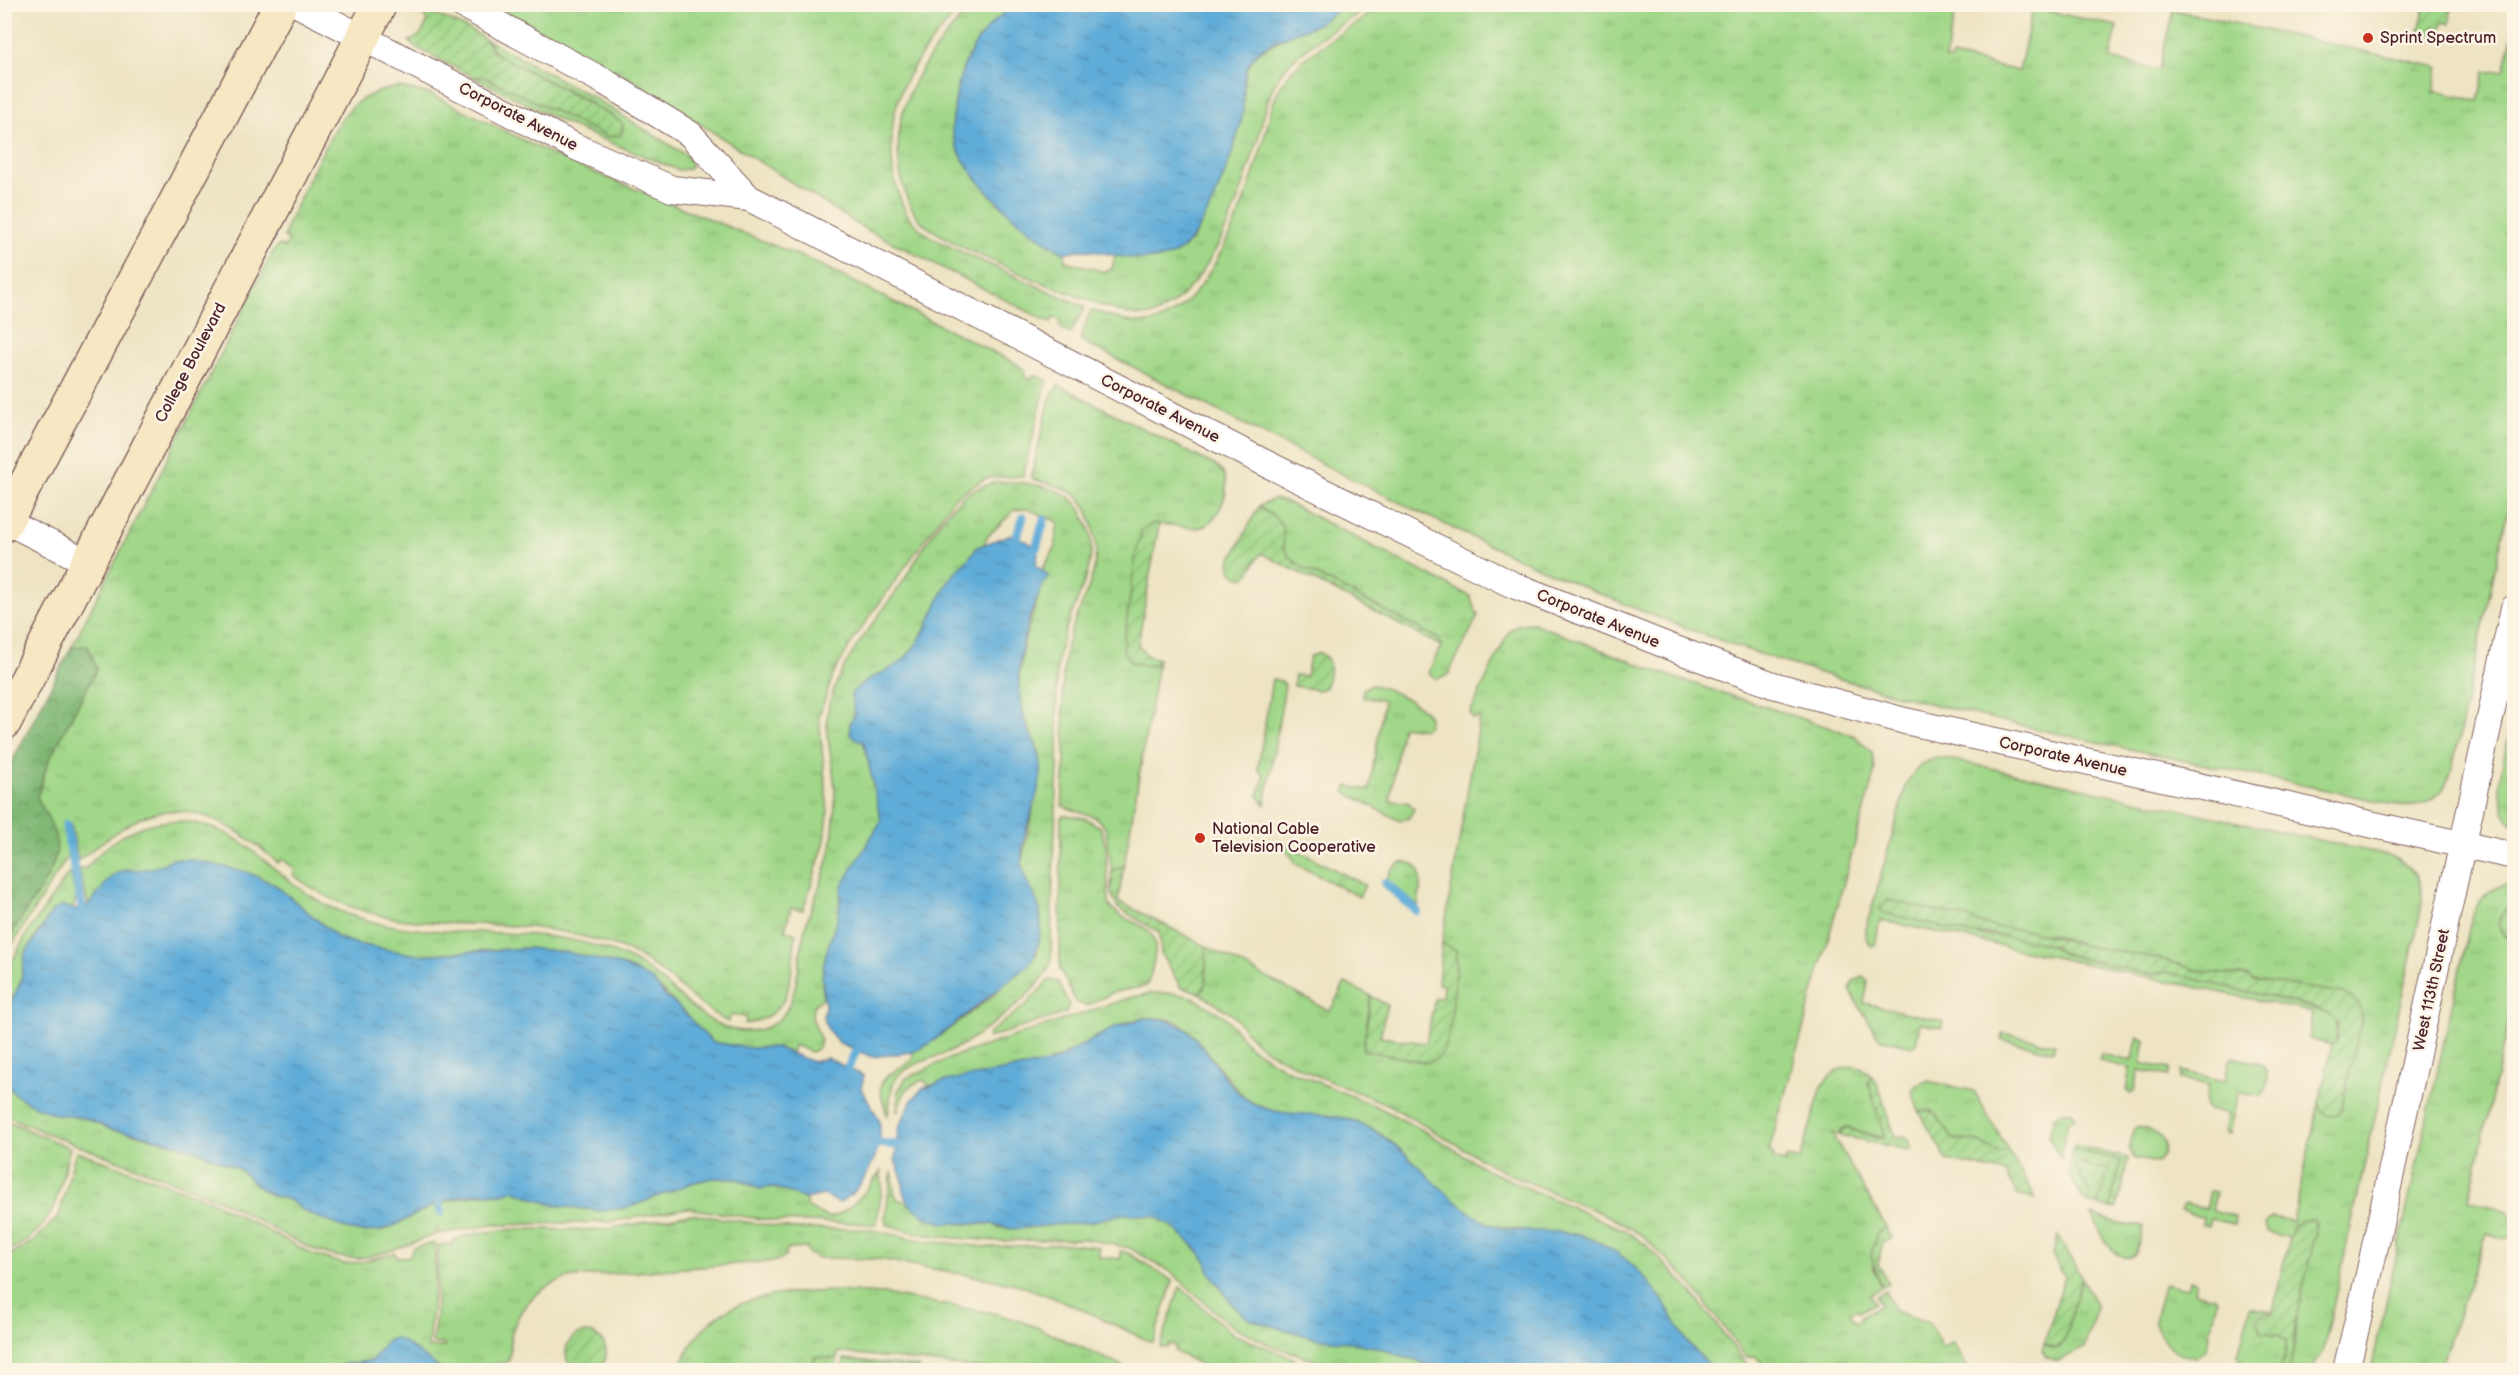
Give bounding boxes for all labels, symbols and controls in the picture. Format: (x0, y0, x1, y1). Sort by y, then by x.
place label: Sprint Spectrum (2380, 29, 2496, 48)
marker: Sprint Spectrum (2361, 31, 2375, 45)
street label: Corporate Avenue (455, 79, 581, 155)
street label: College Boulevard (151, 300, 231, 426)
street label: Corporate Avenue (1097, 371, 1223, 447)
street label: Corporate Avenue (1534, 586, 1663, 653)
street label: Corporate Avenue (1997, 733, 2129, 781)
place label: National Cable Television Cooperative (1212, 820, 1376, 857)
marker: National Cable Television Cooperative (1193, 831, 1207, 845)
street label: West 113th Street (2410, 927, 2454, 1053)

